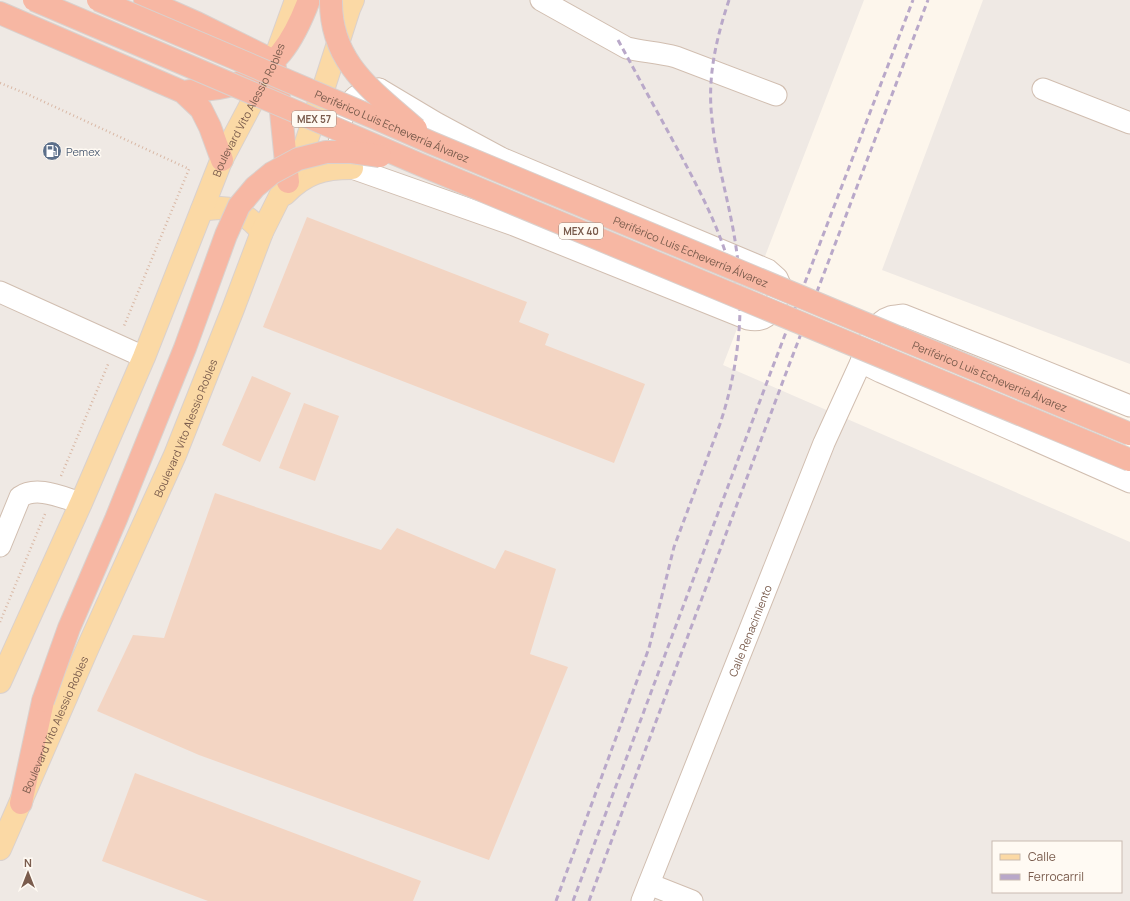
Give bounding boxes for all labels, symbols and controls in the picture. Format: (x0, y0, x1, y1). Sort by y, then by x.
street label: Boulevard Vito Alessio Robles (208, 41, 288, 179)
street label: Periférico Luis Echeverría Álvarez (313, 86, 472, 165)
road number: MEX 57 (292, 111, 336, 127)
fuel station icon: Pemex (41, 140, 63, 162)
place label: Pemex (66, 144, 100, 159)
street label: Periférico Luis Echeverría Álvarez (611, 212, 771, 290)
road number: MEX 40 (559, 223, 603, 239)
street label: Periférico Luis Echeverría Álvarez (910, 337, 1070, 415)
street label: Boulevard Vito Alessio Robles (150, 356, 220, 499)
street label: Calle Renacimiento (724, 582, 775, 679)
street label: Boulevard Vito Alessio Robles (18, 653, 91, 795)
legend (992, 841, 1122, 893)
text: Calle (1028, 848, 1056, 865)
north arrow (8, 853, 48, 893)
text: N (24, 855, 32, 870)
text: Ferrocarril (1028, 868, 1084, 885)

